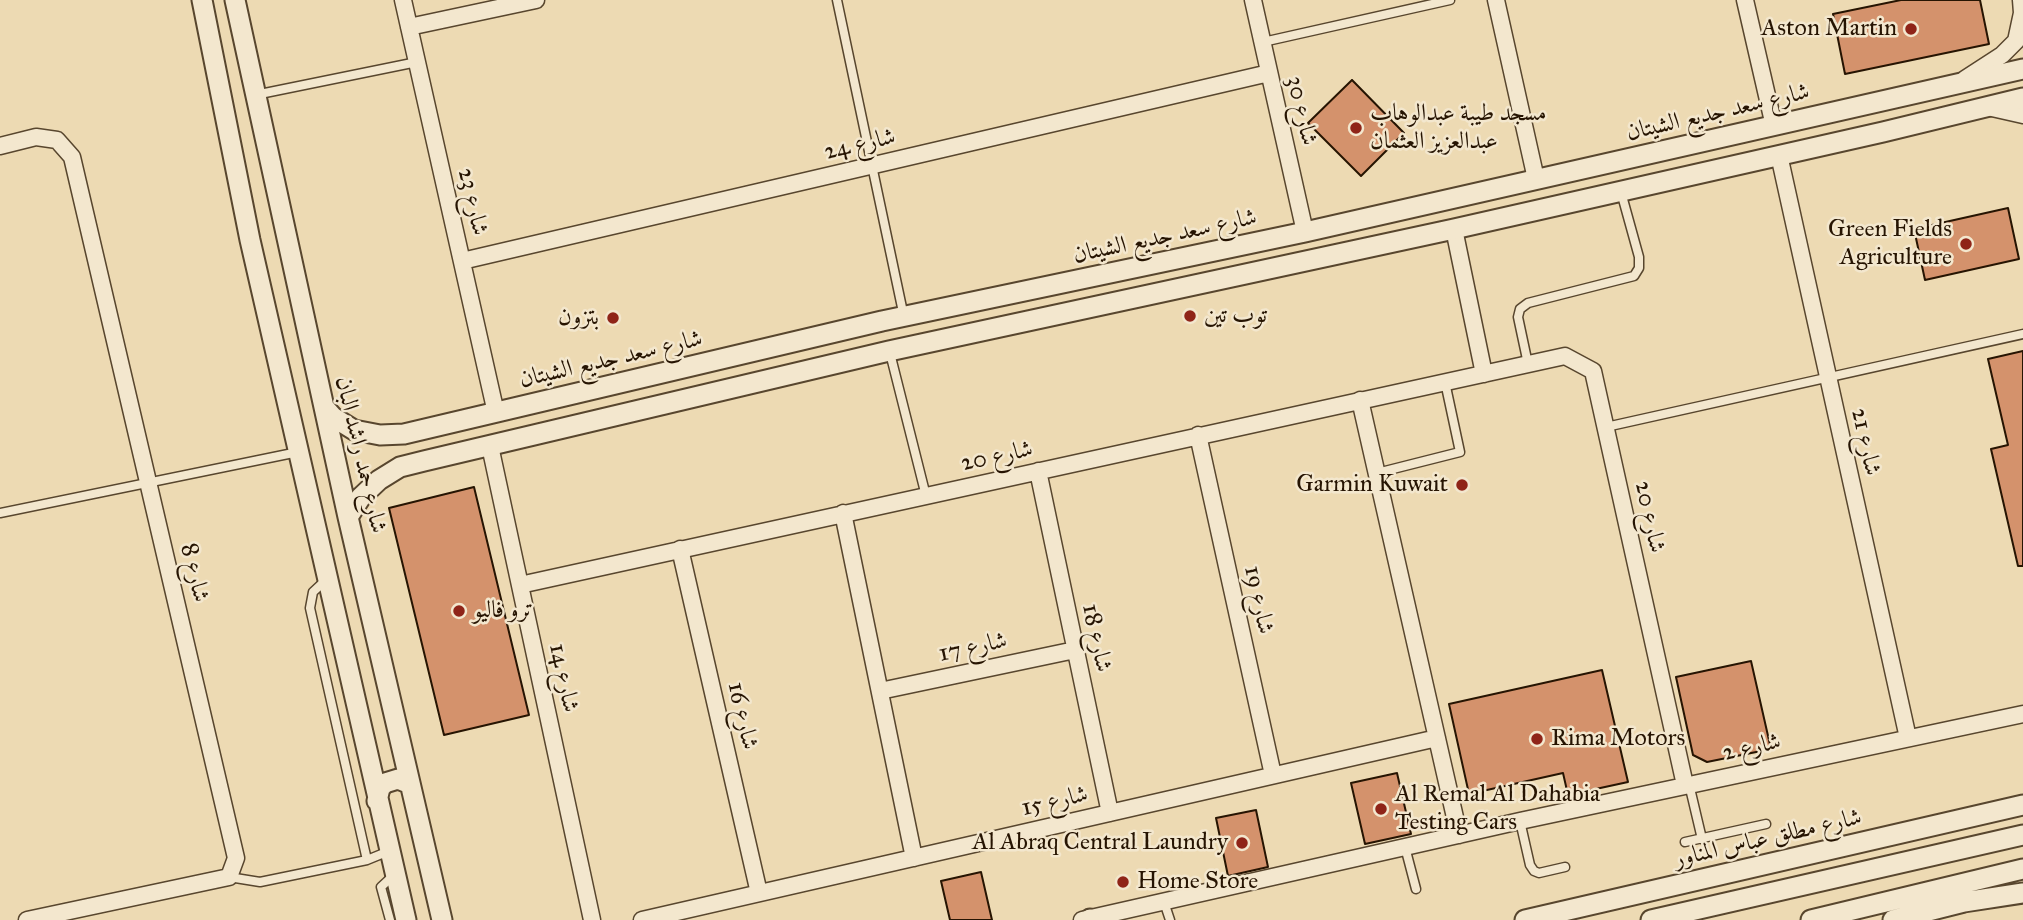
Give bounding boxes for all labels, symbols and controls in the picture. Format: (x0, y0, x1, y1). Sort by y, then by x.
place label: Aston Martin (1761, 15, 1897, 43)
marker: Aston Martin (1903, 21, 1919, 37)
street label: شارع 30 (1279, 73, 1323, 149)
street label: شارع سعد جديع الشيتان (1624, 78, 1812, 148)
place label: مسجد طيبة عبدالوهاب عبدالعزيز العثمان (1370, 100, 1547, 156)
marker: مسجد طيبة عبدالوهاب عبدالعزيز العثمان (1348, 120, 1364, 136)
street label: شارع 24 (822, 123, 898, 167)
street label: شارع 23 (450, 166, 494, 238)
street label: شارع سعد جديع الشيتان (1070, 203, 1260, 271)
place label: Green Fields Agriculture (1828, 216, 1952, 272)
marker: Green Fields Agriculture (1958, 236, 1974, 252)
place label: توب تين (1204, 302, 1267, 330)
place label: بتزون (558, 304, 599, 332)
marker: توب تين (1182, 308, 1198, 324)
marker: بتزون (605, 310, 621, 326)
street label: شارع سعد جديع الشيتان (517, 325, 705, 395)
street label: شارع حمد راشد البان (328, 374, 392, 536)
street label: شارع 21 (1844, 406, 1886, 478)
street label: شارع 20 (958, 435, 1036, 479)
place label: Garmin Kuwait (1296, 471, 1448, 499)
marker: Garmin Kuwait (1454, 477, 1470, 493)
street label: شارع 20 (1627, 478, 1671, 556)
street label: شارع 8 (173, 541, 215, 605)
street label: شارع 19 (1237, 563, 1279, 637)
place label: ترو فاليو (473, 597, 533, 625)
street label: شارع 18 (1075, 601, 1117, 675)
marker: ترو فاليو (451, 603, 467, 619)
street label: شارع 17 (936, 627, 1010, 669)
street label: شارع 14 (542, 641, 584, 715)
street label: شارع 16 (720, 679, 764, 753)
place label: Rima Motors (1551, 725, 1685, 753)
street label: شارع 2 (1720, 728, 1784, 768)
marker: Rima Motors (1529, 731, 1545, 747)
street label: شارع 15 (1019, 780, 1091, 824)
place label: Al Remal Al Dahabia Testing Cars (1395, 781, 1600, 837)
marker: Al Remal Al Dahabia Testing Cars (1373, 801, 1389, 817)
street label: شارع مطلق عباس المناور (1671, 803, 1865, 875)
place label: Al Abraq Central Laundry (972, 829, 1228, 857)
marker: Al Abraq Central Laundry (1234, 835, 1250, 851)
place label: Home Store (1137, 868, 1258, 896)
marker: Home Store (1115, 874, 1131, 890)

